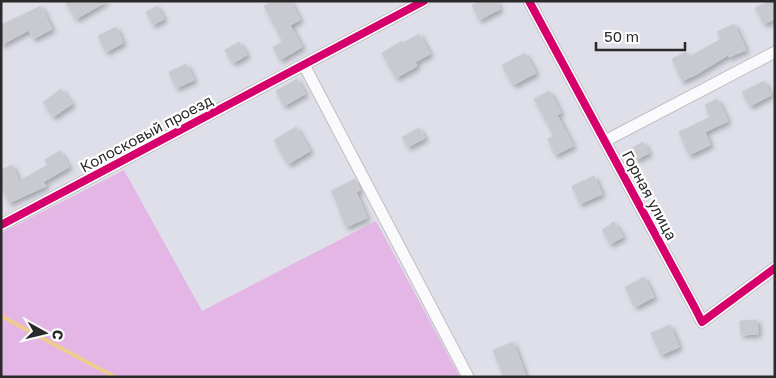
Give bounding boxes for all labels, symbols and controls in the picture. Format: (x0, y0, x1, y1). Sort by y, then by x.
scale bar (596, 20, 685, 52)
text: 50 m (604, 27, 639, 45)
street label: Колосковый проезд (77, 90, 215, 176)
street label: Горная улица (619, 147, 681, 243)
north arrow (20, 308, 70, 358)
text: С (49, 329, 67, 341)

